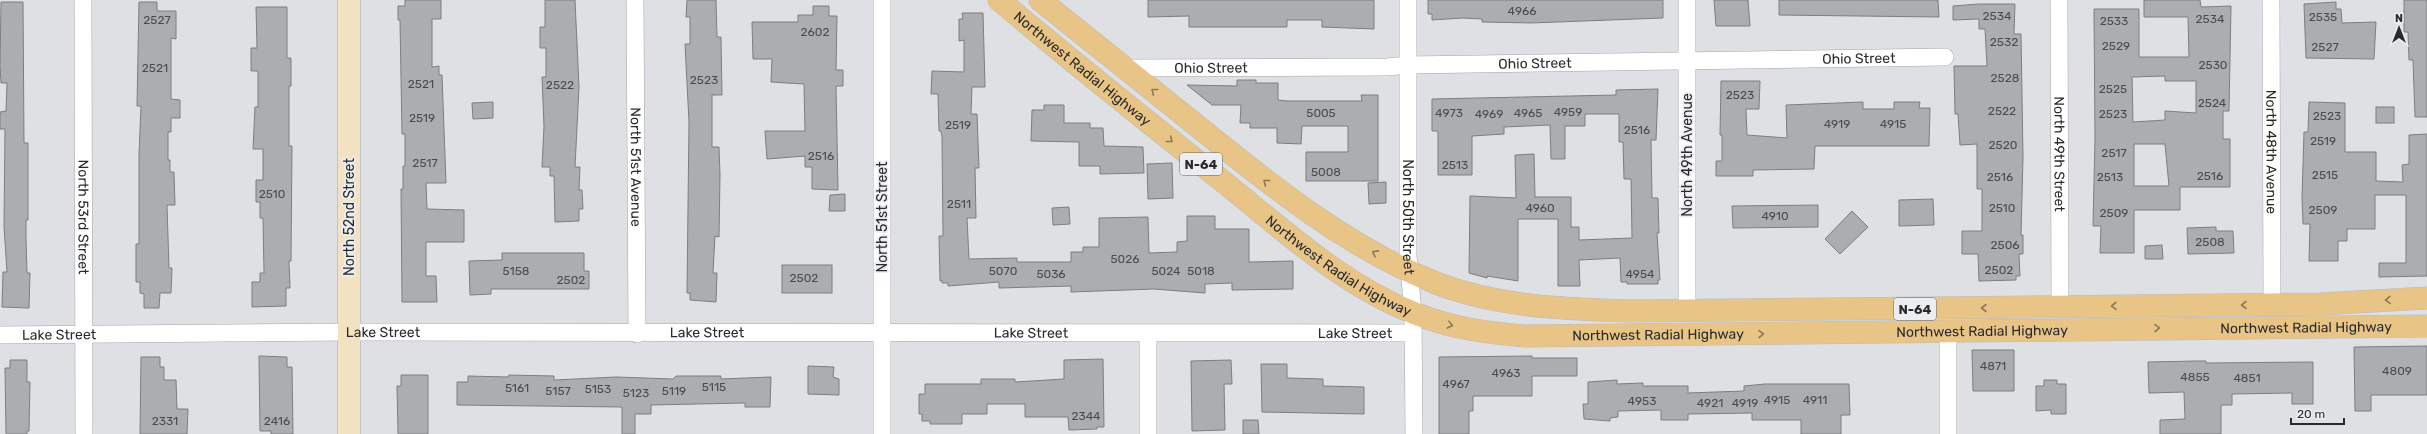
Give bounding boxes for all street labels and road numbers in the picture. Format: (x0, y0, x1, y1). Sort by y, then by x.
street label: Northwest Radial Highway (1011, 8, 1155, 130)
street label: Ohio Street (1822, 49, 1896, 67)
street label: Ohio Street (1498, 54, 1572, 72)
street label: Ohio Street (1174, 59, 1248, 76)
street label: North 48th Avenue (2263, 90, 2280, 214)
street label: North 49th Avenue (1679, 93, 1696, 217)
street label: North 49th Street (2051, 96, 2068, 212)
street label: North 51st Avenue (627, 107, 645, 227)
road number: N-64 (1180, 153, 1222, 175)
street label: North 52nd Street (341, 158, 358, 276)
street label: North 50th Street (1399, 159, 1418, 276)
street label: North 53rd Street (75, 160, 92, 275)
street label: North 51st Street (874, 161, 891, 273)
street label: Northwest Radial Highway (1262, 212, 1414, 320)
road number: N-64 (1894, 298, 1936, 320)
street label: Northwest Radial Highway (2220, 318, 2392, 337)
street label: Northwest Radial Highway (1896, 321, 2068, 340)
street label: Lake Street (346, 323, 421, 341)
street label: Lake Street (670, 324, 745, 341)
street label: Lake Street (994, 324, 1069, 341)
street label: Lake Street (1318, 324, 1393, 341)
street label: Northwest Radial Highway (1572, 325, 1744, 344)
street label: Lake Street (22, 326, 97, 343)

